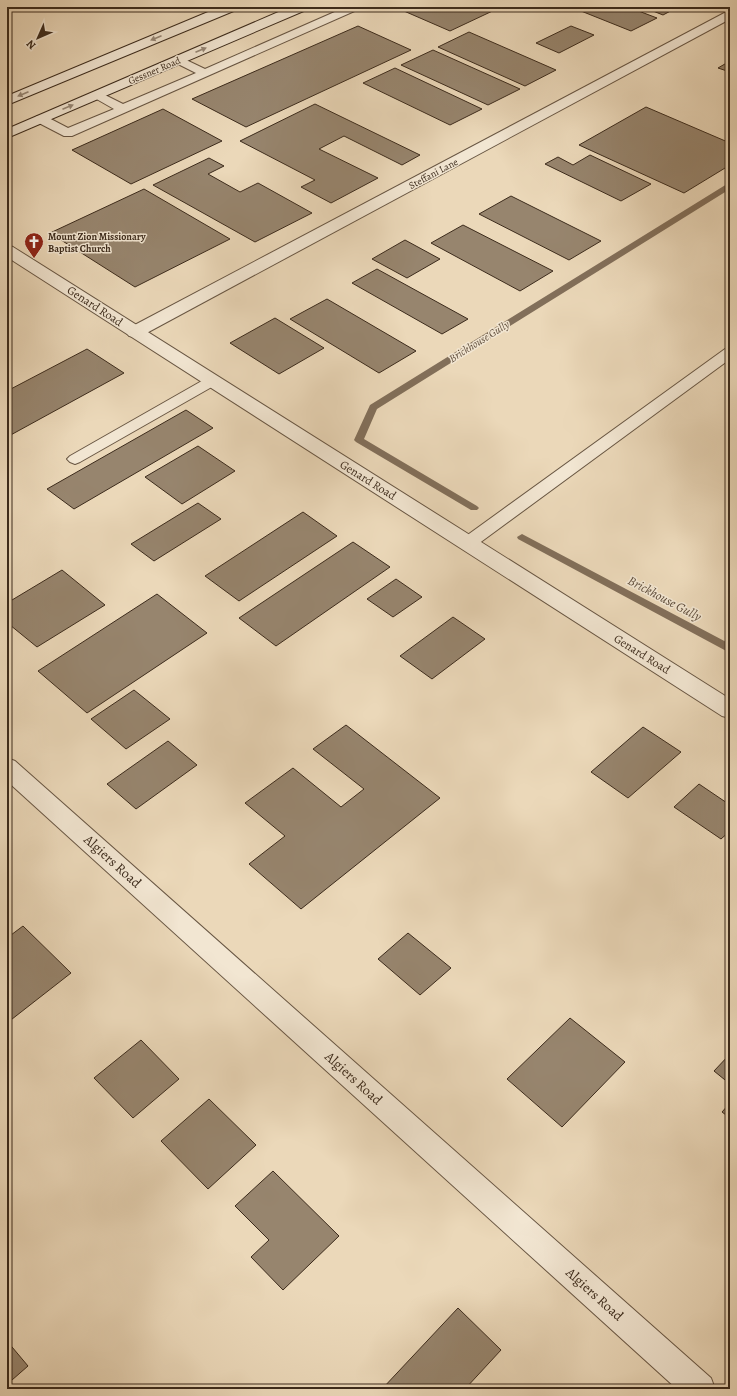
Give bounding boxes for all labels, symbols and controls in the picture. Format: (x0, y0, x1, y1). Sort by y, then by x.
north arrow (18, 18, 58, 58)
one-way arrow (149, 36, 161, 42)
text: N (23, 37, 39, 53)
one-way arrow (195, 47, 207, 53)
street label: Gessner Road (126, 53, 183, 87)
one-way arrow (17, 92, 29, 98)
one-way arrow (63, 104, 75, 110)
street label: Steffani Lane (406, 155, 461, 192)
place label: Mount Zion Missionary Baptist Church (48, 230, 146, 255)
church icon: Mount Zion Missionary Baptist Church (23, 231, 45, 259)
street label: Genard Road (64, 282, 126, 330)
water label: Brickhouse Gully (446, 317, 513, 366)
street label: Genard Road (337, 456, 400, 504)
water label: Brickhouse Gully (625, 572, 705, 625)
street label: Genard Road (611, 630, 674, 678)
street label: Algiers Road (79, 830, 146, 893)
street label: Algiers Road (320, 1047, 387, 1110)
street label: Algiers Road (561, 1263, 628, 1326)

